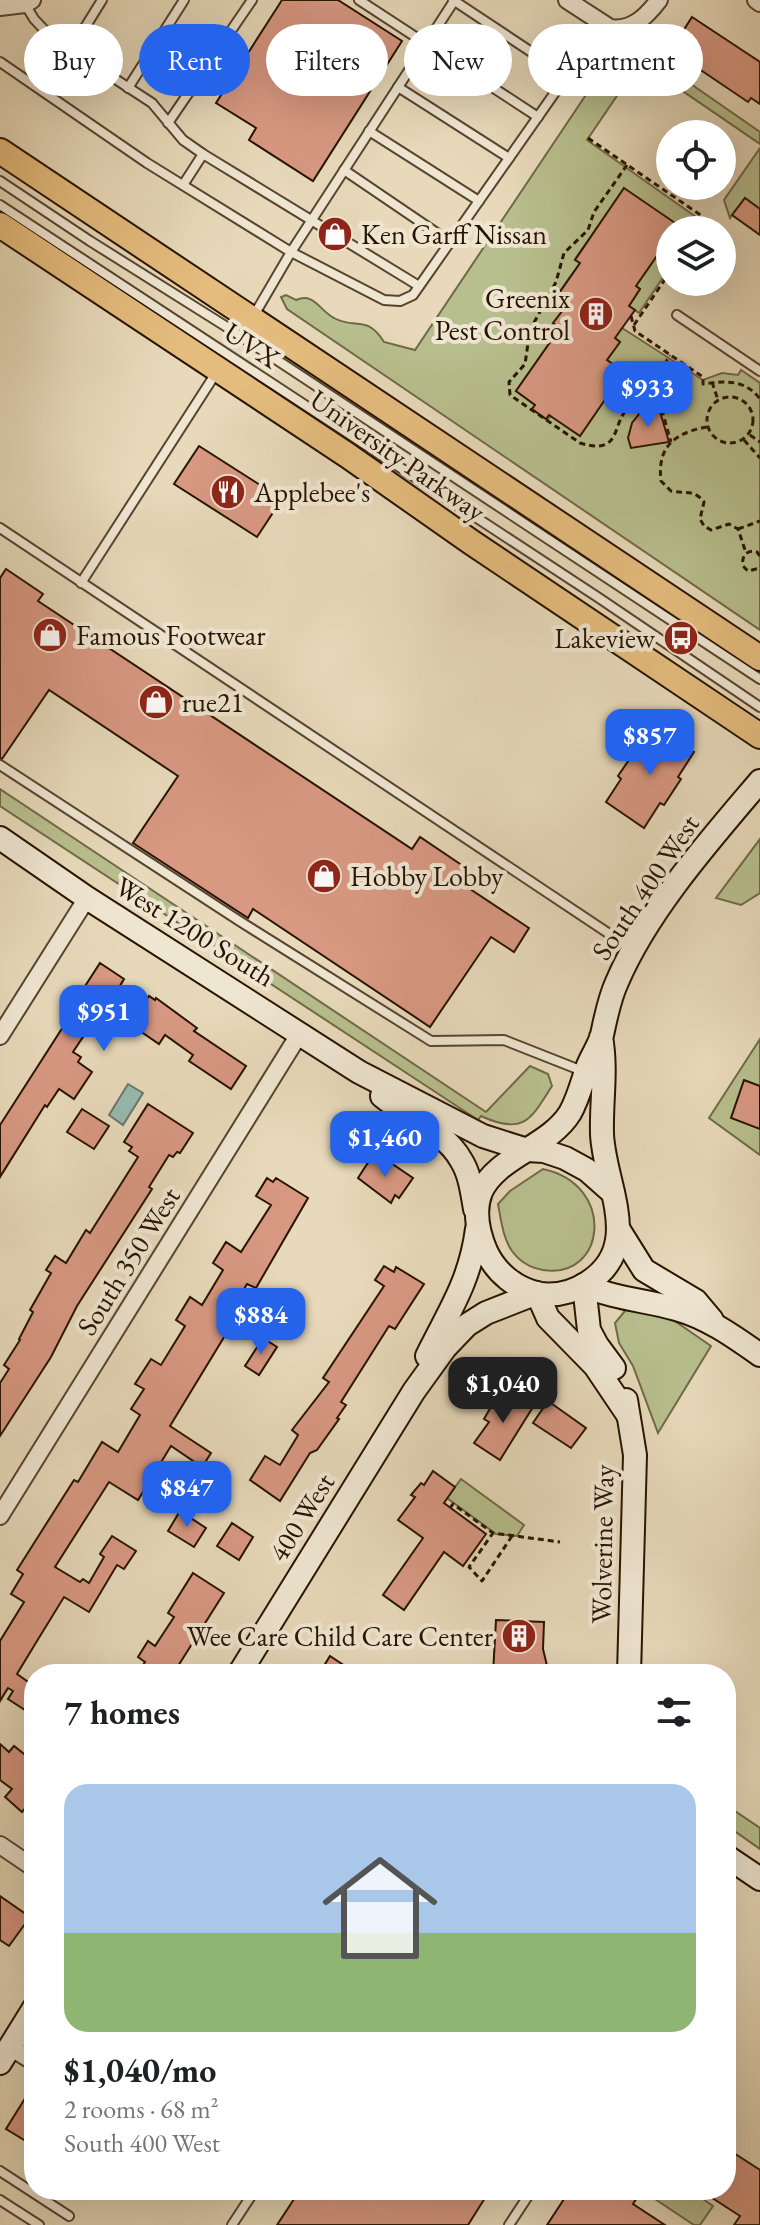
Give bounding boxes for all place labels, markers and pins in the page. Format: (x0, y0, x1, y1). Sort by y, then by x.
shop icon: Ken Garff Nissan (316, 215, 354, 253)
place label: Ken Garff Nissan (361, 216, 547, 252)
place label: Greenix Pest Control (435, 280, 570, 348)
building icon: Greenix Pest Control (577, 295, 615, 333)
pin: $933 (601, 361, 695, 429)
restaurant icon: Applebee's (209, 473, 247, 511)
place label: Applebee's (253, 474, 370, 510)
shop icon: Famous Footwear (31, 616, 69, 654)
place label: Famous Footwear (76, 617, 266, 653)
bus stop icon: Lakeview (662, 619, 700, 657)
place label: Lakeview (554, 620, 656, 656)
shop icon: rue21 (137, 683, 175, 721)
place label: rue21 (182, 684, 244, 720)
pin: $857 (603, 709, 697, 777)
shop icon: Hobby Lobby (305, 857, 343, 895)
place label: Hobby Lobby (350, 858, 504, 894)
pin: $951 (57, 985, 151, 1053)
pin: $1,460 (320, 1111, 450, 1179)
pin: $884 (214, 1288, 308, 1356)
pin: $1,040 (438, 1357, 568, 1425)
pin: $847 (140, 1461, 234, 1529)
building icon: Wee Care Child Care Center (500, 1617, 538, 1655)
place label: Wee Care Child Care Center (187, 1618, 494, 1654)

